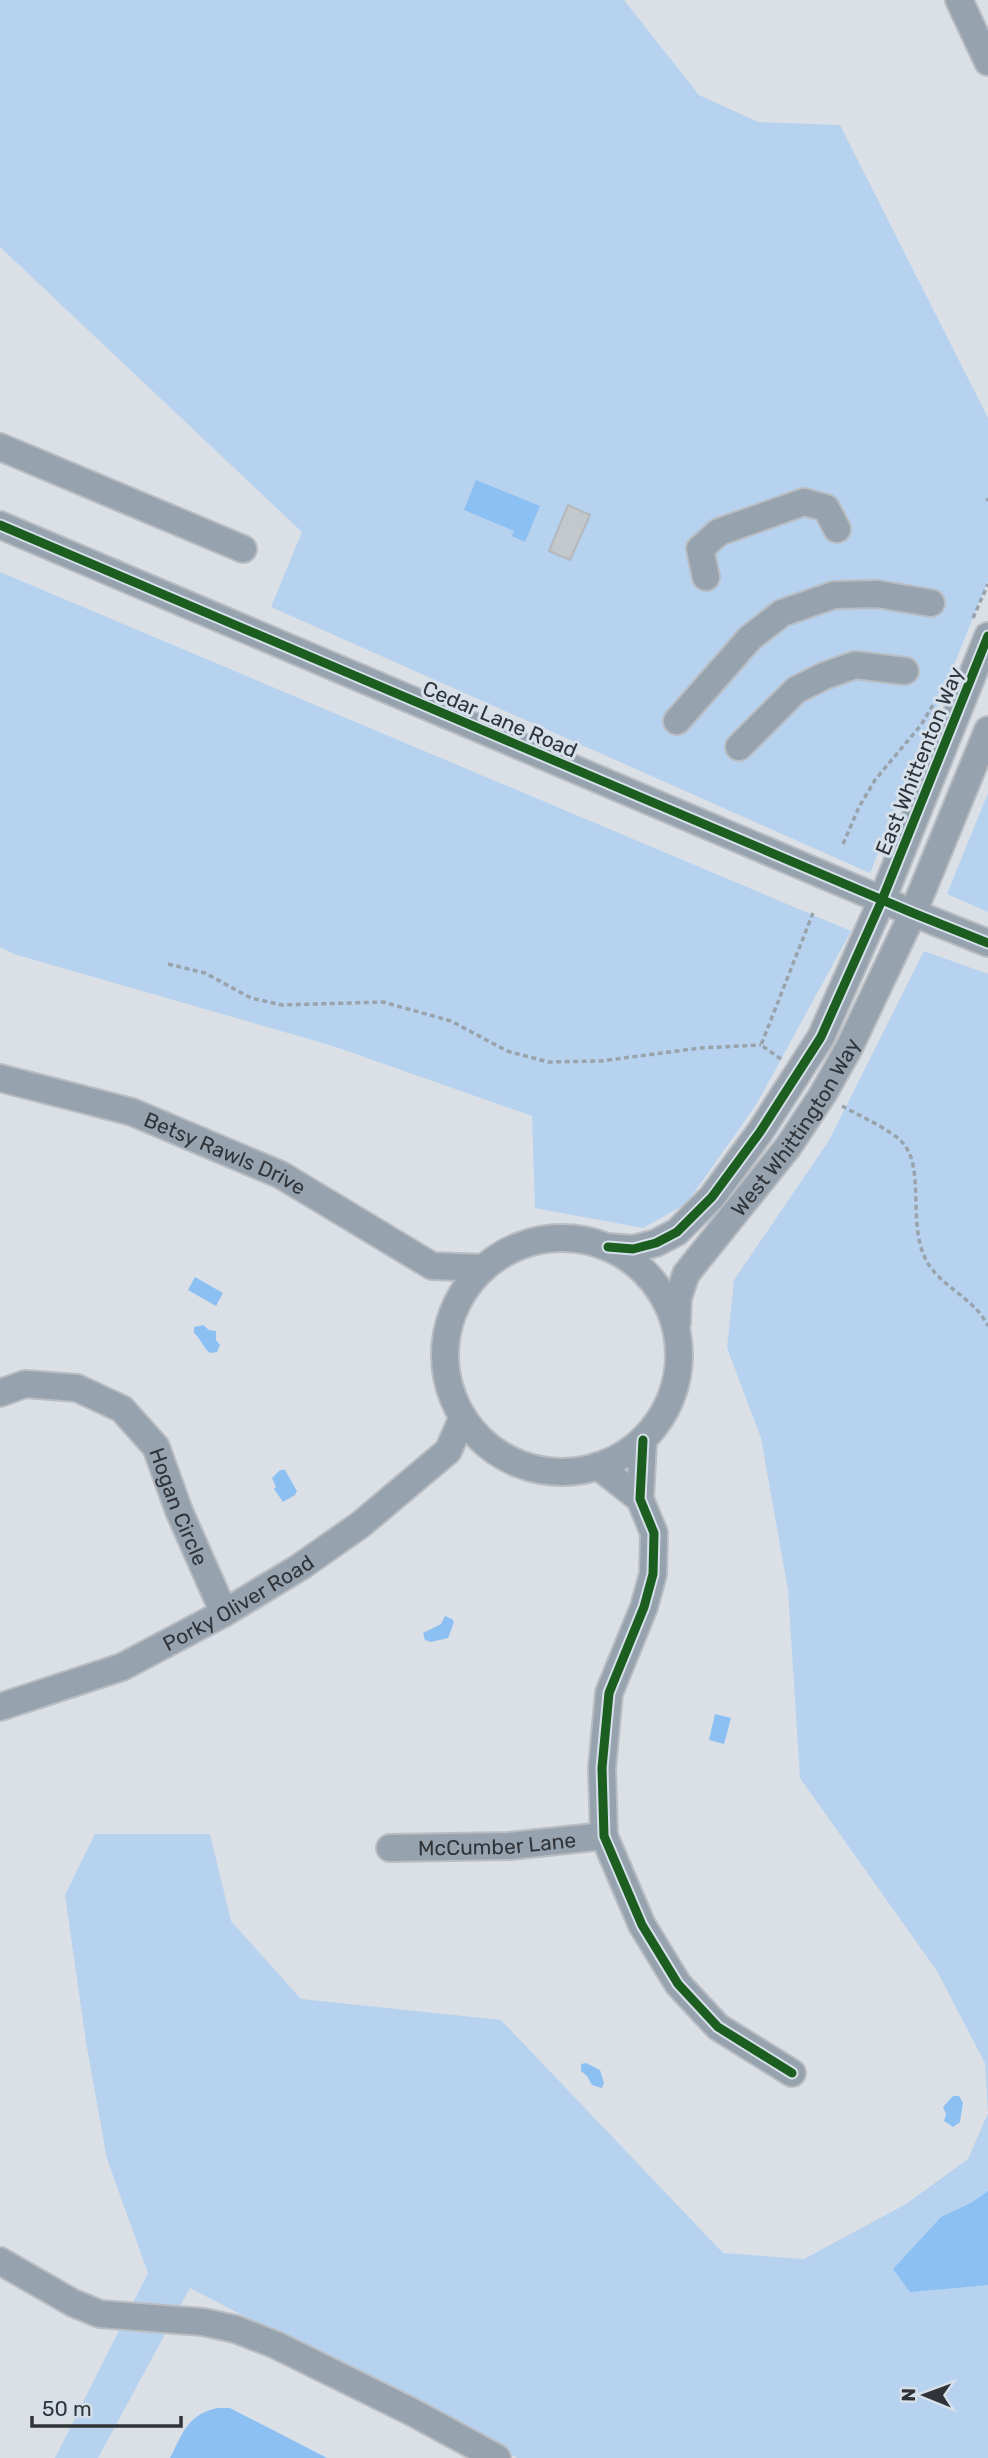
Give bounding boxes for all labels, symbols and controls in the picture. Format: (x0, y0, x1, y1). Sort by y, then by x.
street label: East Whittenton Way (870, 663, 968, 859)
street label: Cedar Lane Road (419, 675, 581, 763)
street label: West Whittington Way (725, 1033, 865, 1221)
street label: Betsy Rawls Drive (141, 1106, 311, 1200)
street label: Hogan Circle (145, 1444, 214, 1569)
street label: Porky Oliver Road (158, 1549, 318, 1656)
street label: McCumber Lane (418, 1827, 577, 1860)
north arrow (890, 2360, 960, 2430)
scale bar (32, 2384, 180, 2428)
text: N (897, 2388, 920, 2402)
text: 50 m (42, 2396, 92, 2421)

